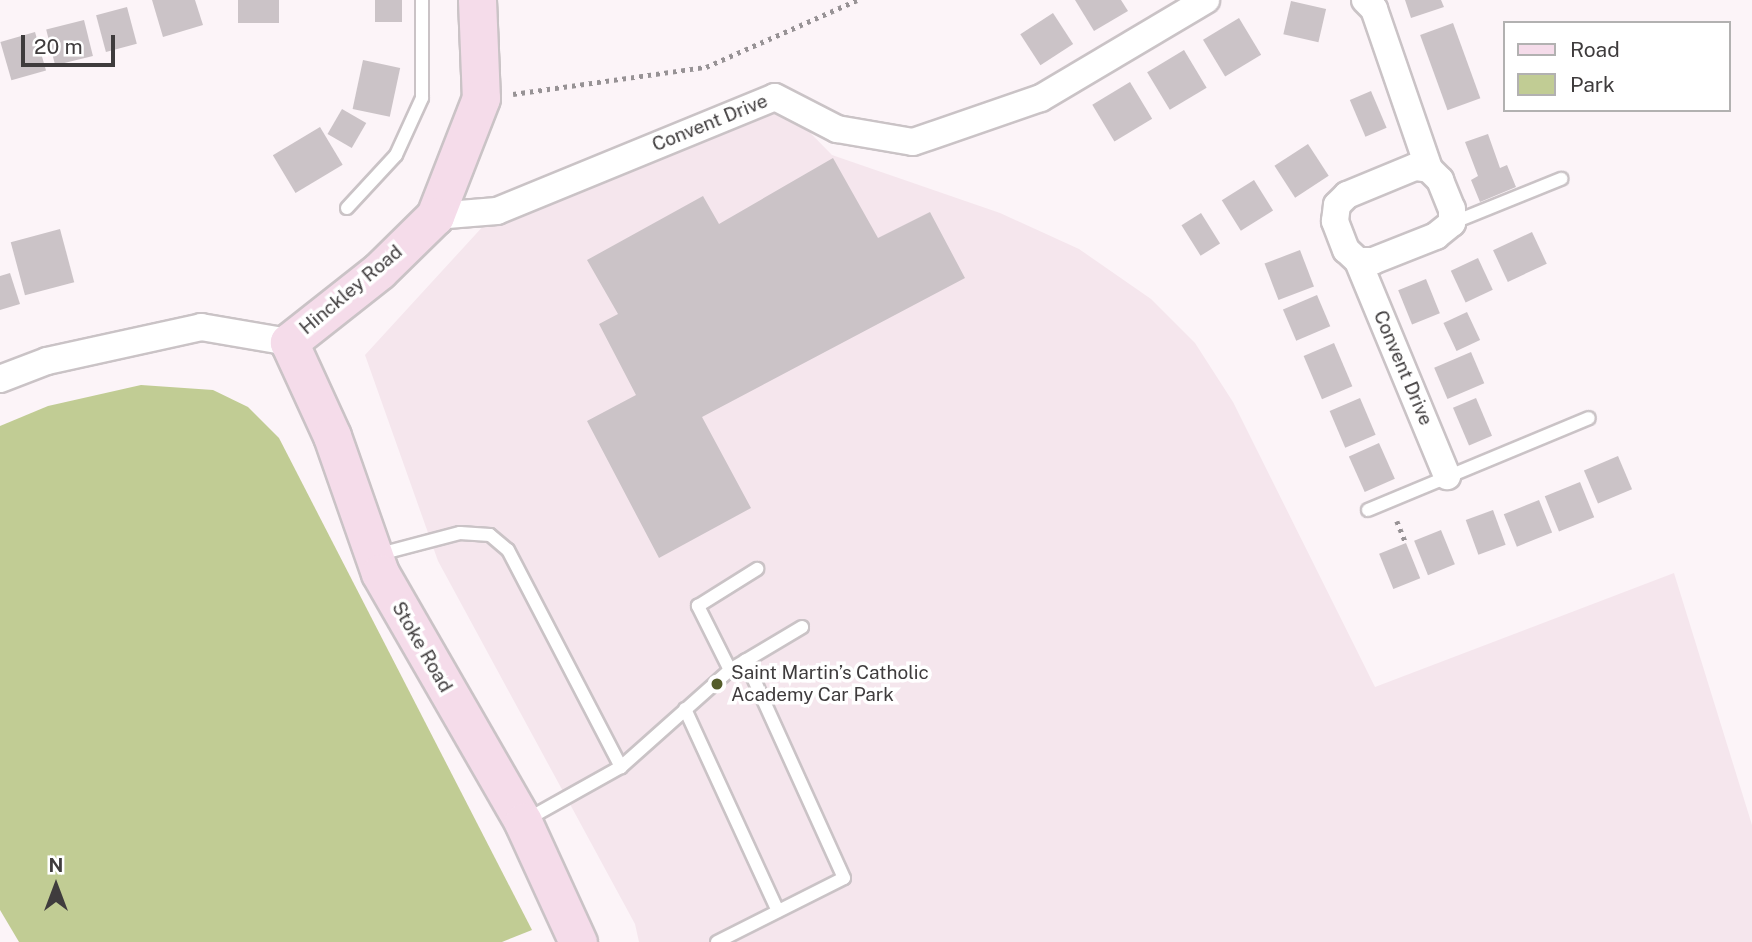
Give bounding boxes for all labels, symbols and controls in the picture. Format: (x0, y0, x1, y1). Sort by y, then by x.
scale bar (24, 21, 119, 65)
legend (1504, 21, 1731, 112)
text: 20 m (34, 34, 83, 59)
text: Road (1570, 37, 1620, 62)
text: Park (1570, 72, 1615, 97)
street label: Convent Drive (649, 89, 771, 157)
street label: Hinckley Road (295, 240, 407, 340)
street label: Convent Drive (1369, 307, 1437, 429)
street label: Stoke Road (387, 598, 457, 696)
place label: Saint Martin’s Catholic Academy Car Park (731, 662, 929, 706)
marker: Saint Martin’s Catholic Academy Car Park (709, 676, 725, 692)
north arrow (21, 851, 91, 921)
text: N (49, 854, 63, 876)

